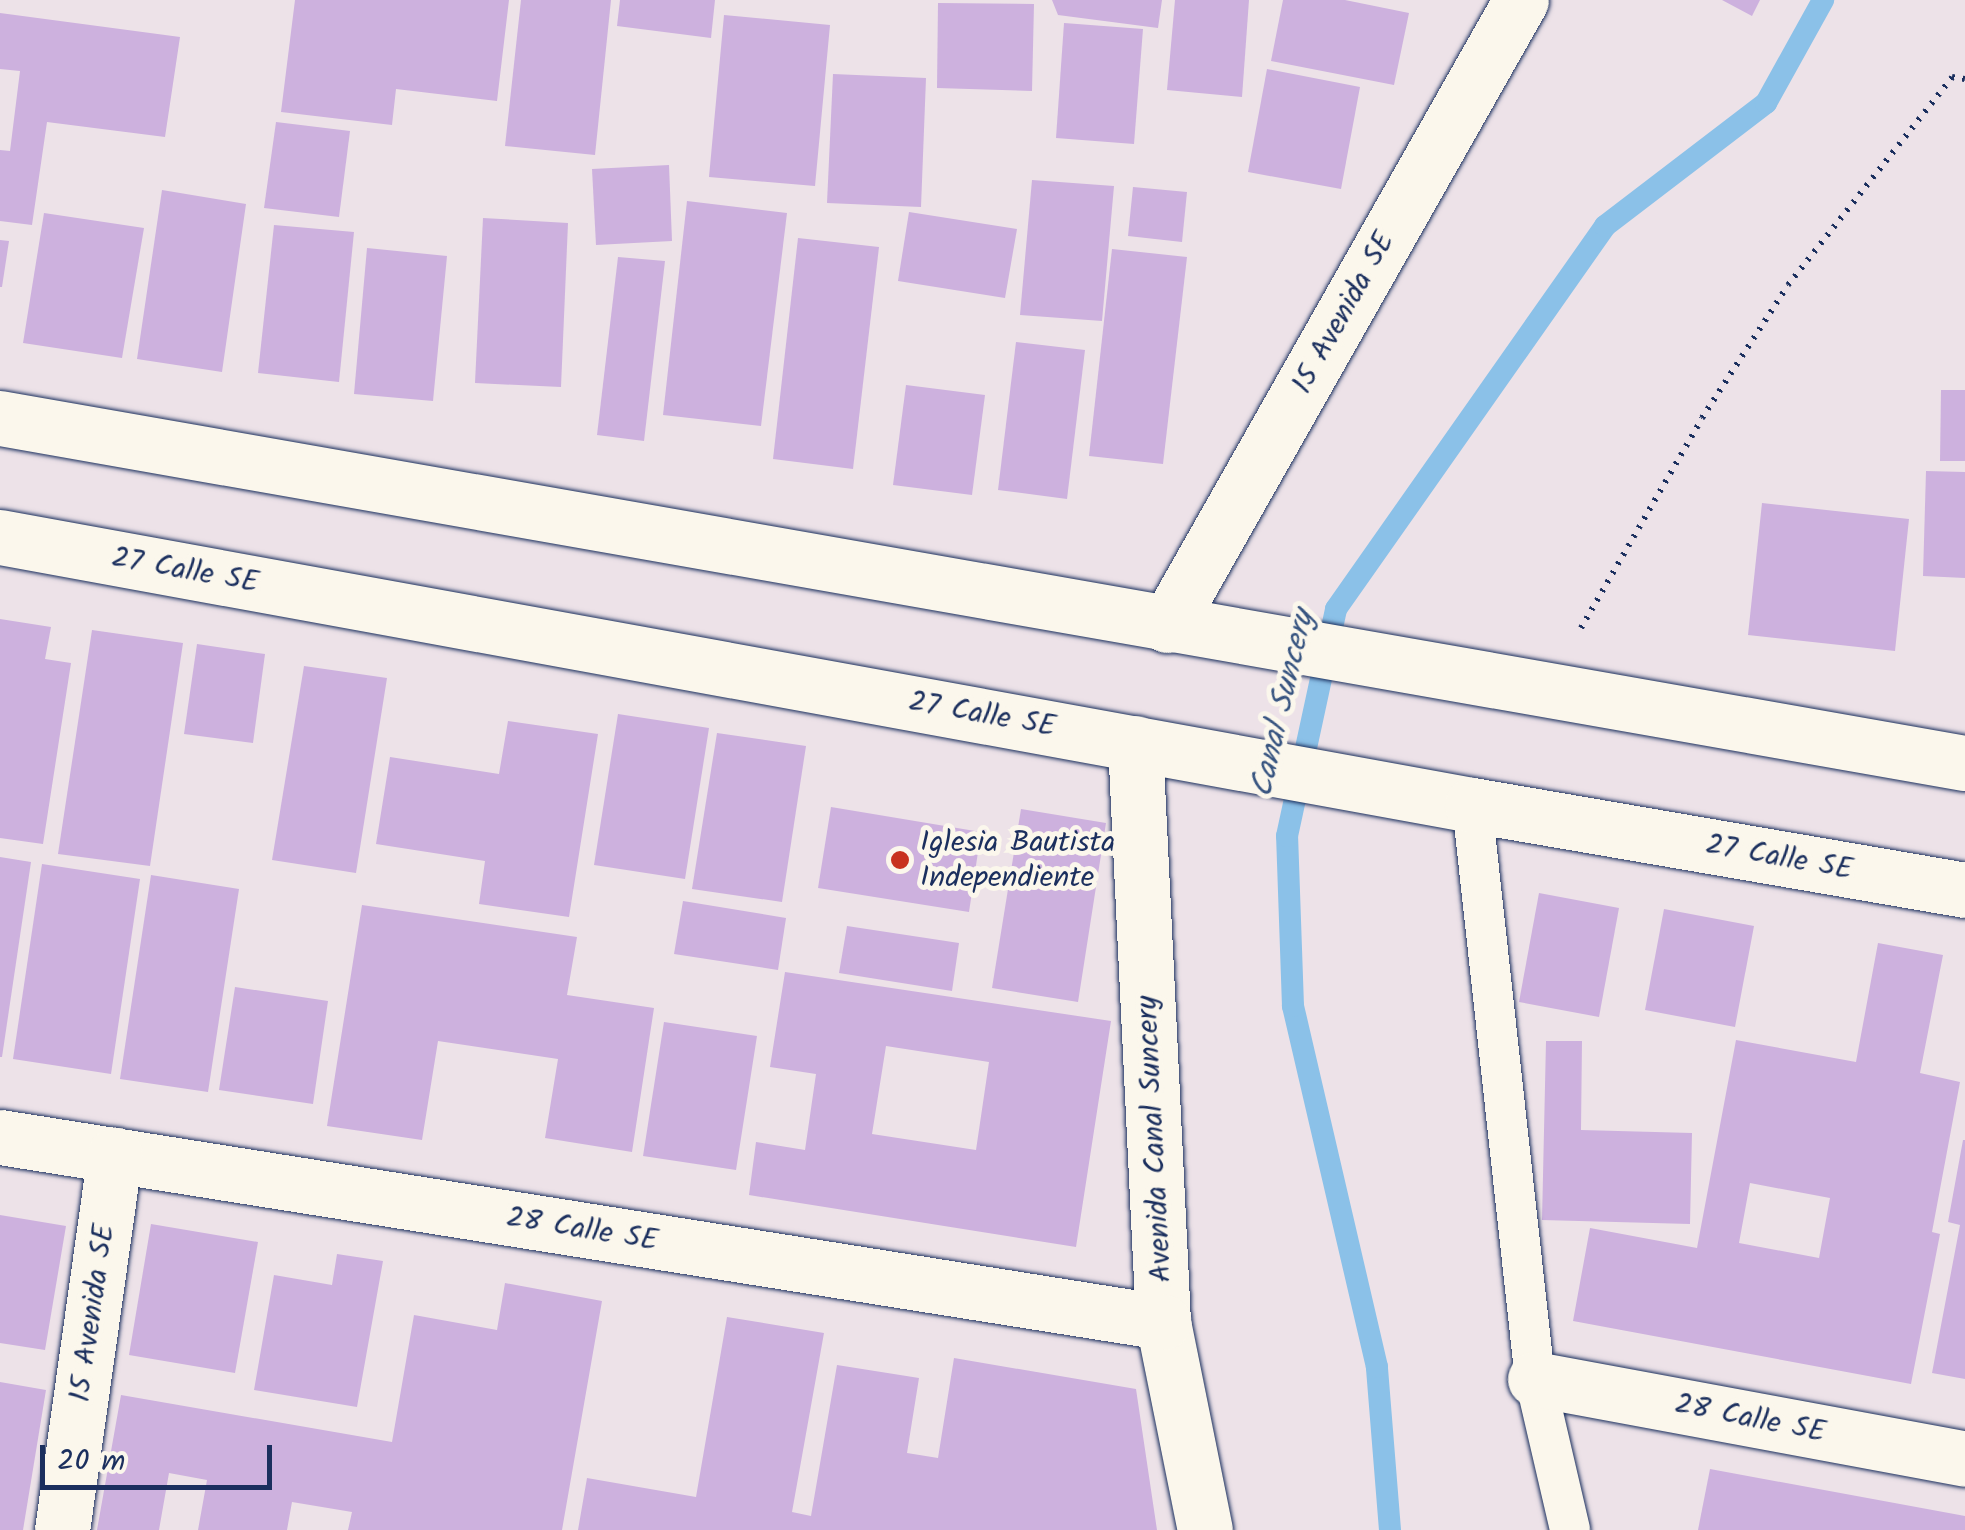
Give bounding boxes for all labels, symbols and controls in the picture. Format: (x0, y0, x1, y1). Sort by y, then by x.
street label: 15 Avenida SE (1285, 226, 1403, 400)
street label: 27 Calle SE (108, 540, 262, 602)
water label: Canal Suncery (1244, 607, 1324, 801)
street label: 27 Calle SE (905, 684, 1059, 746)
place label: Iglesia Bautista Independiente (920, 825, 1115, 896)
street label: 27 Calle SE (1702, 827, 1856, 889)
marker: Iglesia Bautista Independiente (889, 849, 911, 871)
street label: Avenida Canal Suncery (1130, 995, 1180, 1283)
street label: 28 Calle SE (503, 1200, 661, 1260)
street label: 15 Avenida SE (63, 1222, 123, 1404)
street label: 28 Calle SE (1671, 1387, 1829, 1451)
scale bar (45, 1425, 278, 1487)
text: 20 m (57, 1438, 125, 1486)

